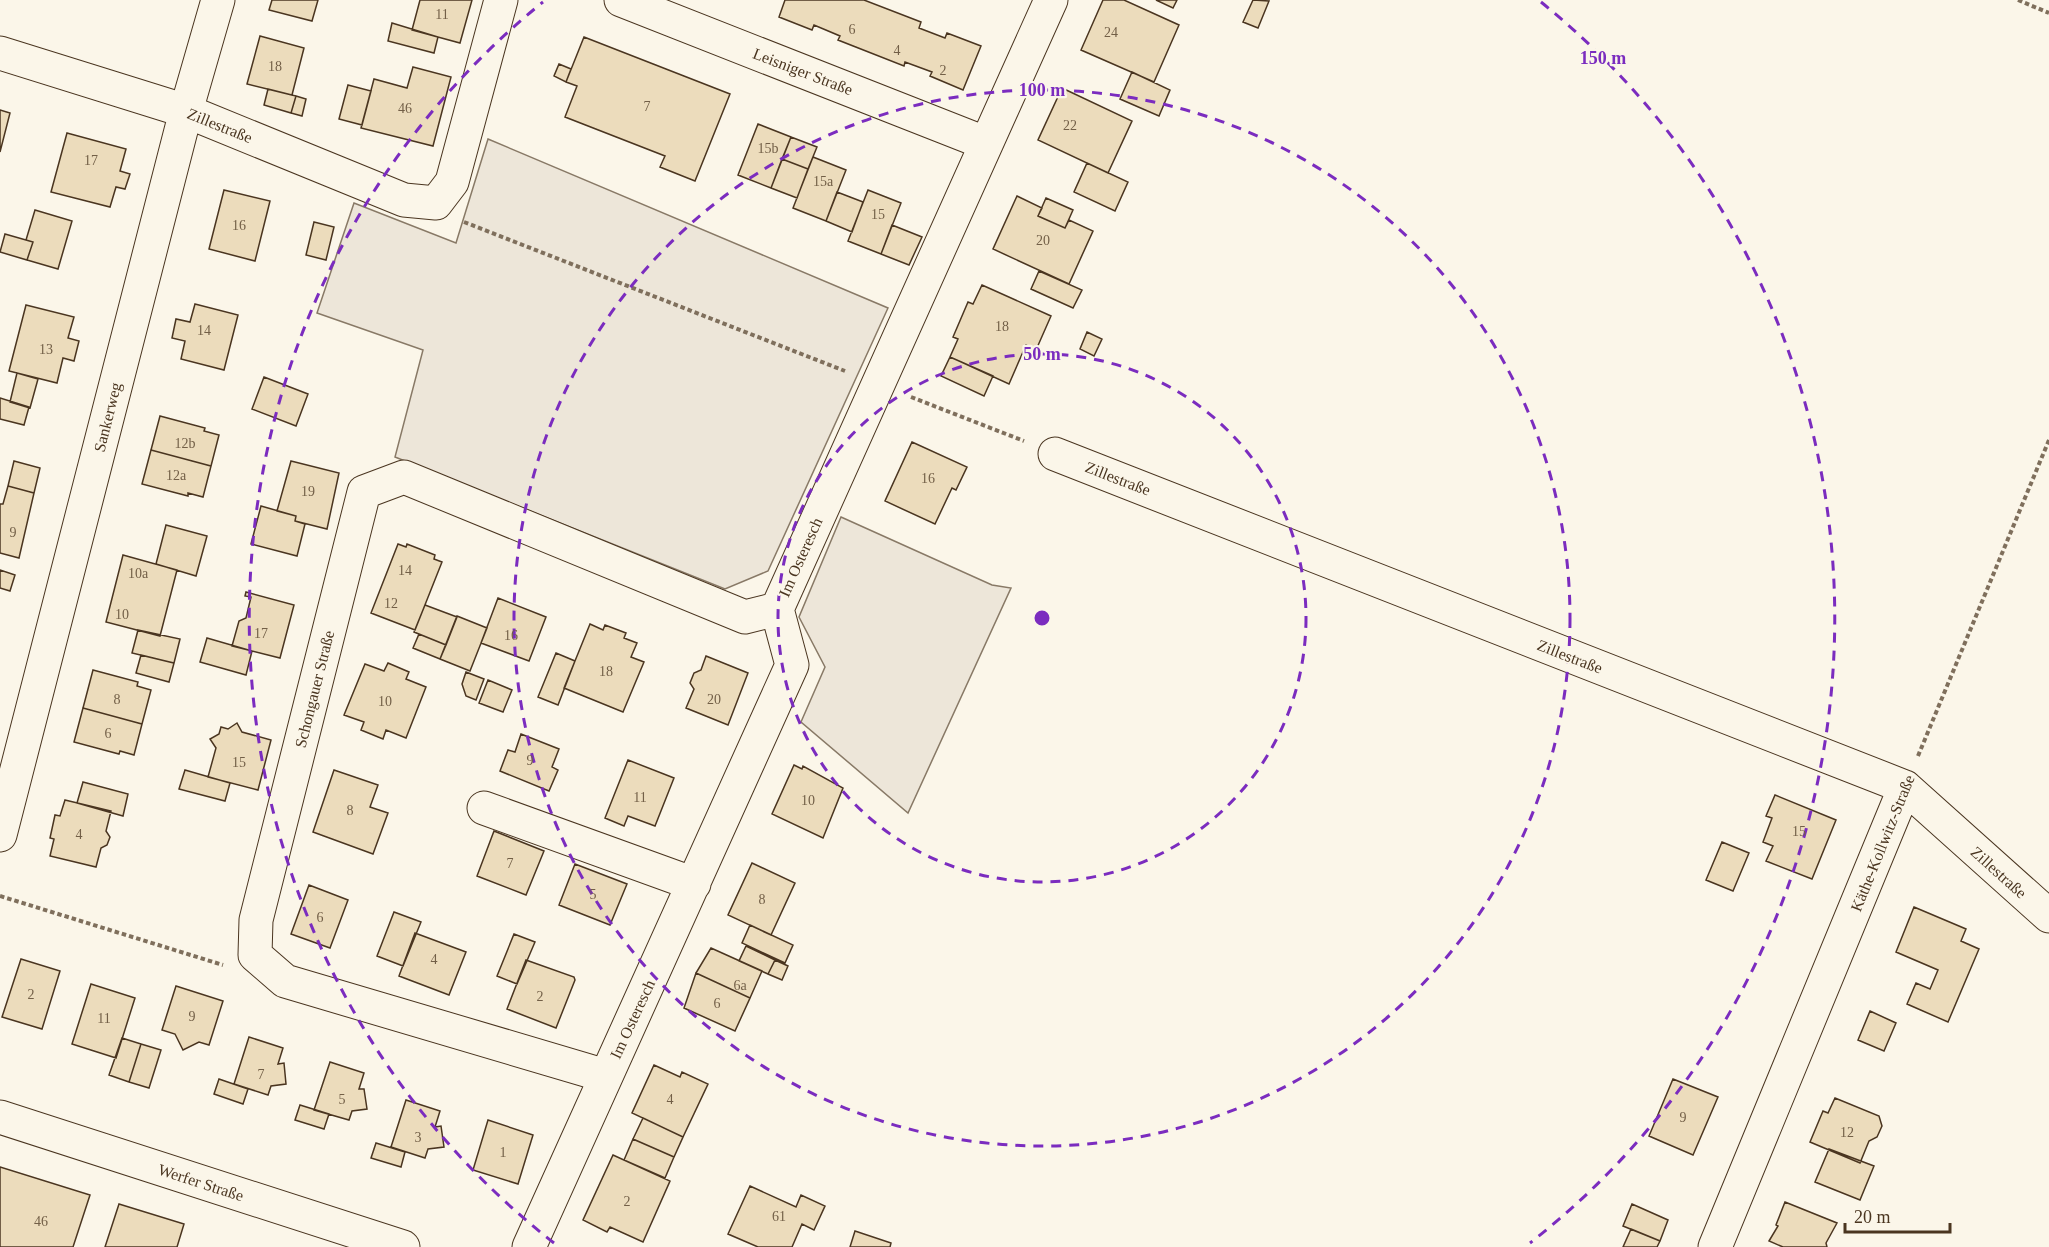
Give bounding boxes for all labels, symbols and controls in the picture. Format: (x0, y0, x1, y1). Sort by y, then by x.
house number: 11 (435, 7, 449, 22)
house number: 6 (849, 22, 856, 37)
house number: 24 (1104, 25, 1118, 40)
house number: 4 (894, 43, 901, 58)
street label: Leisniger Straße (750, 45, 855, 99)
text: 150 m (1580, 48, 1626, 68)
house number: 18 (268, 59, 282, 74)
house number: 2 (940, 63, 947, 78)
text: 100 m (1019, 80, 1065, 100)
house number: 7 (644, 99, 651, 114)
house number: 46 (398, 101, 412, 116)
street label: Zillestraße (185, 105, 255, 146)
house number: 22 (1063, 118, 1077, 133)
house number: 15b (758, 141, 779, 156)
house number: 17 (84, 153, 98, 168)
house number: 15a (813, 174, 834, 189)
house number: 15 (871, 207, 885, 222)
house number: 16 (232, 218, 246, 233)
house number: 20 (1036, 233, 1050, 248)
house number: 18 (995, 319, 1009, 334)
house number: 14 (197, 323, 211, 338)
house number: 13 (39, 342, 53, 357)
text: 50 m (1023, 344, 1061, 364)
street label: Sankerweg (91, 381, 125, 454)
house number: 12b (175, 436, 196, 451)
street label: Zillestraße (1083, 458, 1153, 499)
house number: 12a (166, 468, 187, 483)
house number: 16 (921, 471, 935, 486)
house number: 19 (301, 484, 315, 499)
street label: Im Osteresch (775, 515, 825, 599)
house number: 9 (10, 525, 17, 540)
house number: 14 (398, 563, 412, 578)
house number: 10a (128, 566, 149, 581)
house number: 12 (384, 596, 398, 611)
house number: 10 (115, 607, 129, 622)
centre of rings (1032, 608, 1052, 628)
house number: 17 (254, 626, 268, 641)
house number: 16 (504, 628, 518, 643)
street label: Schongauer Straße (292, 629, 338, 750)
street label: Zillestraße (1535, 636, 1605, 677)
house number: 18 (599, 664, 613, 679)
house number: 8 (114, 692, 121, 707)
house number: 20 (707, 692, 721, 707)
house number: 10 (378, 694, 392, 709)
house number: 6 (105, 726, 112, 741)
house number: 9 (527, 753, 534, 768)
house number: 15 (232, 755, 246, 770)
street label: Käthe-Kollwitz-Straße (1847, 772, 1918, 914)
house number: 11 (633, 790, 647, 805)
house number: 10 (801, 793, 815, 808)
house number: 8 (347, 803, 354, 818)
house number: 15 (1792, 824, 1806, 839)
house number: 4 (76, 827, 83, 842)
street label: Zillestraße (1968, 843, 2030, 902)
house number: 7 (507, 856, 514, 871)
house number: 5 (590, 887, 597, 902)
house number: 8 (759, 892, 766, 907)
house number: 6 (317, 910, 324, 925)
house number: 4 (431, 952, 438, 967)
street label: Im Osteresch (607, 977, 658, 1061)
house number: 6a (733, 978, 747, 993)
house number: 2 (28, 987, 35, 1002)
house number: 2 (537, 989, 544, 1004)
house number: 6 (714, 996, 721, 1011)
house number: 9 (189, 1009, 196, 1024)
house number: 11 (97, 1011, 111, 1026)
house number: 7 (258, 1067, 265, 1082)
house number: 5 (339, 1092, 346, 1107)
house number: 4 (667, 1092, 674, 1107)
house number: 9 (1680, 1110, 1687, 1125)
house number: 12 (1840, 1125, 1854, 1140)
house number: 3 (415, 1130, 422, 1145)
house number: 1 (500, 1145, 507, 1160)
street label: Werfer Straße (156, 1161, 246, 1204)
house number: 2 (624, 1194, 631, 1209)
scale bar (1845, 1196, 1950, 1234)
text: 20 m (1854, 1207, 1891, 1227)
house number: 61 (772, 1209, 786, 1224)
house number: 46 (34, 1214, 48, 1229)

